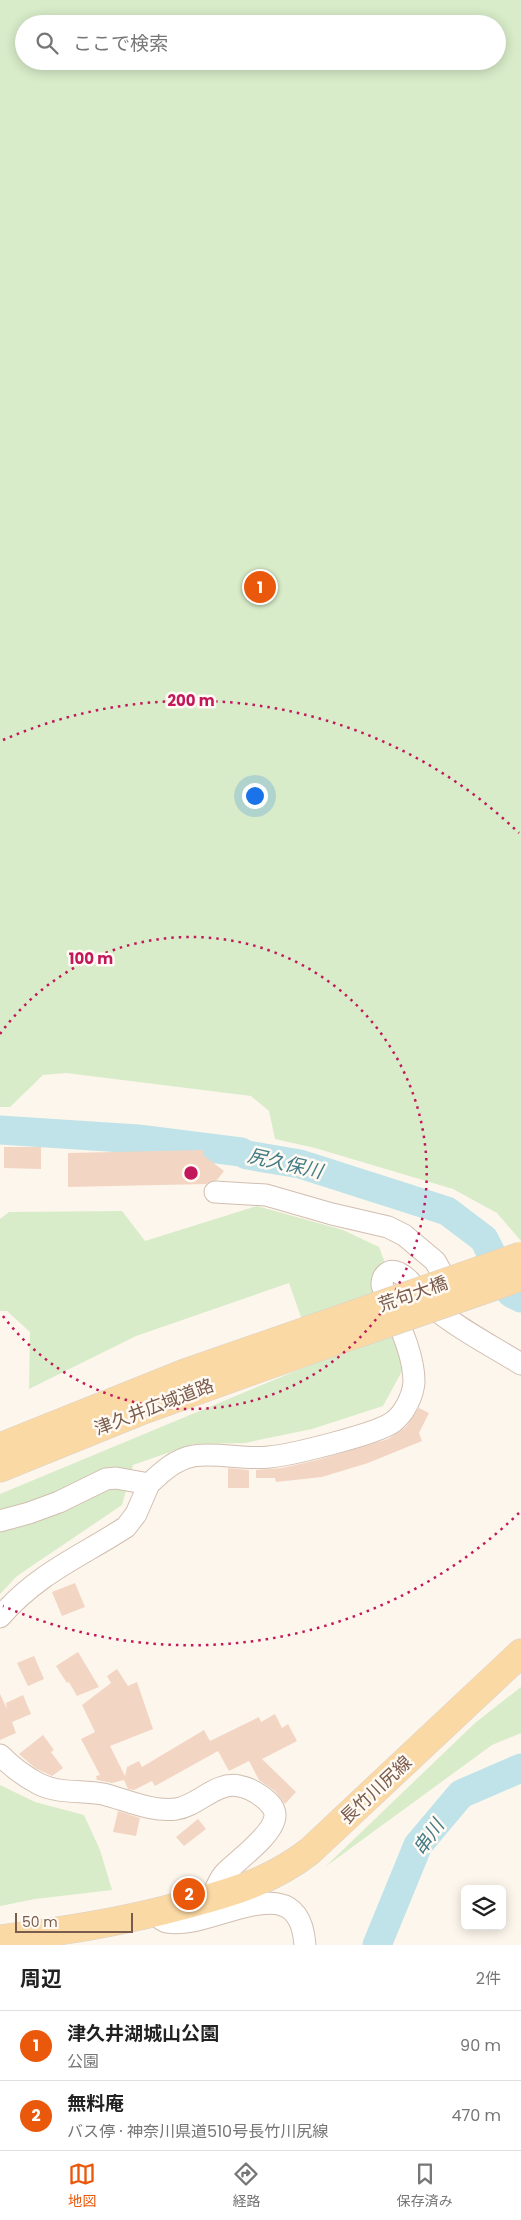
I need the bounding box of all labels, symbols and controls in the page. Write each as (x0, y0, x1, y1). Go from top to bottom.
search box (15, 15, 506, 70)
icon: search (33, 29, 61, 57)
text: ここで検索 (73, 30, 168, 57)
pin: 1 (244, 568, 276, 606)
text: 200 m (167, 690, 215, 711)
your location (242, 783, 268, 809)
text: 100 m (69, 948, 113, 969)
water label: 尻久保川 (245, 1142, 327, 1186)
centre of rings (182, 1164, 200, 1182)
street label: 荒句大橋 (375, 1270, 451, 1317)
street label: 津久井広域道路 (91, 1372, 217, 1441)
street label: 長竹川尻線 (334, 1750, 417, 1829)
water label: 串川 (406, 1812, 452, 1861)
pin: 2 (173, 1875, 205, 1913)
map controls (461, 1885, 506, 1930)
button: layers (461, 1885, 506, 1930)
scale bar (15, 1910, 132, 1933)
text: 50 m (22, 1912, 58, 1932)
text: 周辺 (20, 1964, 62, 1993)
text: 2件 (476, 1967, 501, 1990)
text: 津久井湖城山公園 (67, 2020, 219, 2047)
text: 1 (33, 2034, 39, 2057)
text: 90 m (460, 2034, 501, 2057)
text: 公園 (67, 2050, 99, 2073)
text: 無料庵 (67, 2090, 124, 2117)
text: 2 (31, 2104, 41, 2127)
text: 470 m (451, 2104, 501, 2127)
text: バス停 · 神奈川県道510号長竹川尻線 (67, 2120, 328, 2143)
tab: 地図 (68, 2160, 96, 2212)
tab: 経路 (232, 2160, 260, 2212)
tab: 保存済み (397, 2160, 453, 2212)

